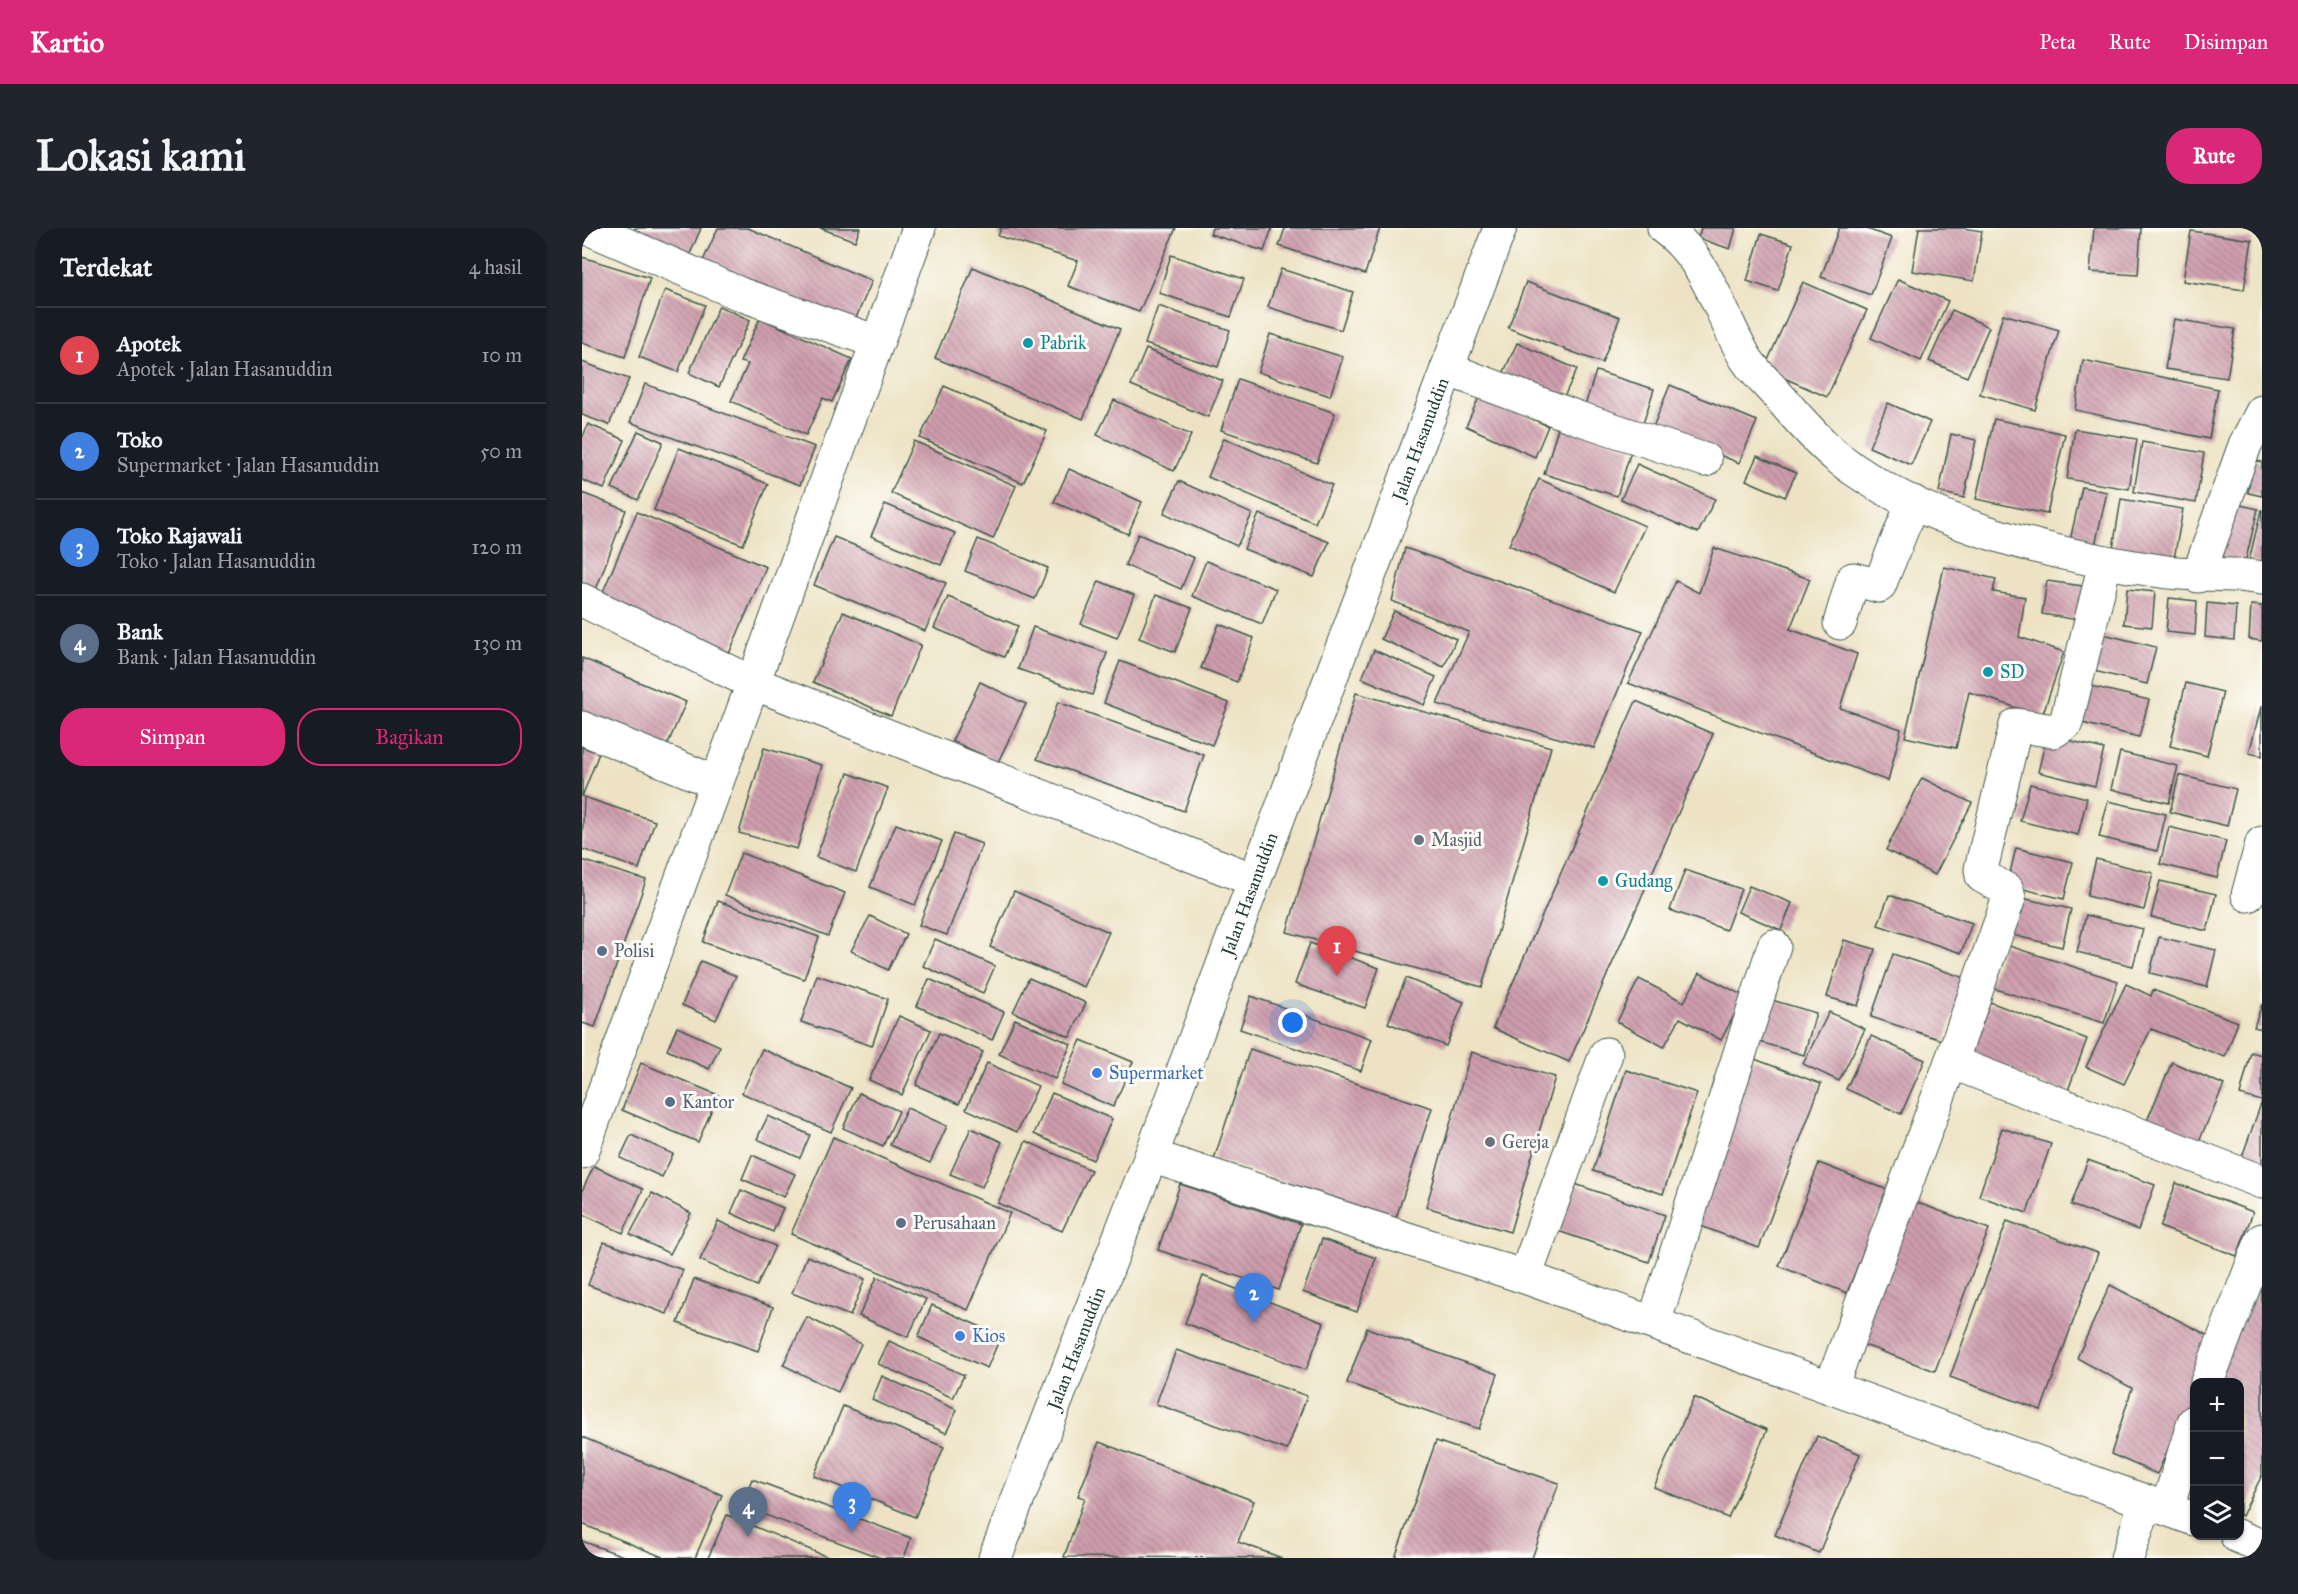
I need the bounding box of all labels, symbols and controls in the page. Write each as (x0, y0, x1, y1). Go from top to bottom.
text: Kartio (30, 25, 104, 60)
text: Peta (2039, 29, 2076, 55)
text: Rute (2109, 29, 2151, 55)
text: Disimpan (2184, 29, 2268, 55)
button: Rute (2166, 128, 2262, 184)
text: Lokasi kami (36, 130, 246, 182)
text: Terdekat (60, 251, 152, 283)
text: 4 hasil (469, 255, 522, 279)
text: Apotek (117, 330, 181, 357)
place label: Pabrik (1040, 332, 1087, 354)
marker: Pabrik (1021, 336, 1035, 350)
text: 1 (76, 343, 83, 367)
text: 10 m (481, 343, 522, 367)
text: Apotek · Jalan Hasanuddin (117, 357, 333, 381)
street label: Jalan Hasanuddin (1387, 374, 1454, 506)
text: Toko (117, 426, 163, 453)
text: 2 (75, 439, 84, 463)
text: 50 m (480, 439, 522, 463)
text: Supermarket · Jalan Hasanuddin (117, 453, 379, 477)
text: Toko Rajawali (117, 522, 242, 549)
text: 3 (76, 535, 84, 559)
text: 120 m (471, 535, 522, 559)
text: Toko · Jalan Hasanuddin (117, 549, 316, 573)
text: Bank (117, 618, 163, 645)
text: 4 (74, 631, 85, 655)
text: 130 m (473, 631, 522, 655)
text: Bank · Jalan Hasanuddin (117, 645, 316, 669)
place label: SD (2000, 661, 2025, 683)
marker: SD (1981, 665, 1995, 679)
button: Simpan (60, 708, 285, 766)
button: Bagikan (297, 708, 522, 766)
street label: Jalan Hasanuddin (1216, 829, 1283, 961)
place label: Masjid (1431, 829, 1482, 851)
marker: Masjid (1412, 833, 1426, 847)
place label: Gudang (1615, 870, 1673, 893)
marker: Gudang (1596, 874, 1610, 888)
pin: 1 (1318, 926, 1356, 976)
place label: Polisi (614, 940, 654, 962)
marker: Polisi (595, 944, 609, 958)
your location (1278, 1008, 1307, 1037)
place label: Supermarket (1109, 1062, 1204, 1084)
marker: Supermarket (1090, 1066, 1104, 1080)
place label: Kantor (682, 1091, 735, 1113)
marker: Kantor (663, 1095, 677, 1109)
place label: Gereja (1502, 1131, 1549, 1153)
marker: Gereja (1483, 1135, 1497, 1149)
place label: Perusahaan (913, 1212, 996, 1234)
marker: Perusahaan (894, 1216, 908, 1230)
pin: 2 (1234, 1274, 1274, 1323)
street label: Jalan Hasanuddin (1042, 1283, 1110, 1415)
place label: Kios (972, 1325, 1005, 1347)
marker: Kios (953, 1329, 967, 1343)
map controls (2190, 1378, 2244, 1540)
button: + (2190, 1378, 2244, 1432)
button: − (2190, 1432, 2244, 1486)
pin: 3 (832, 1482, 872, 1532)
button: layers (2190, 1486, 2244, 1540)
pin: 4 (728, 1488, 768, 1537)

